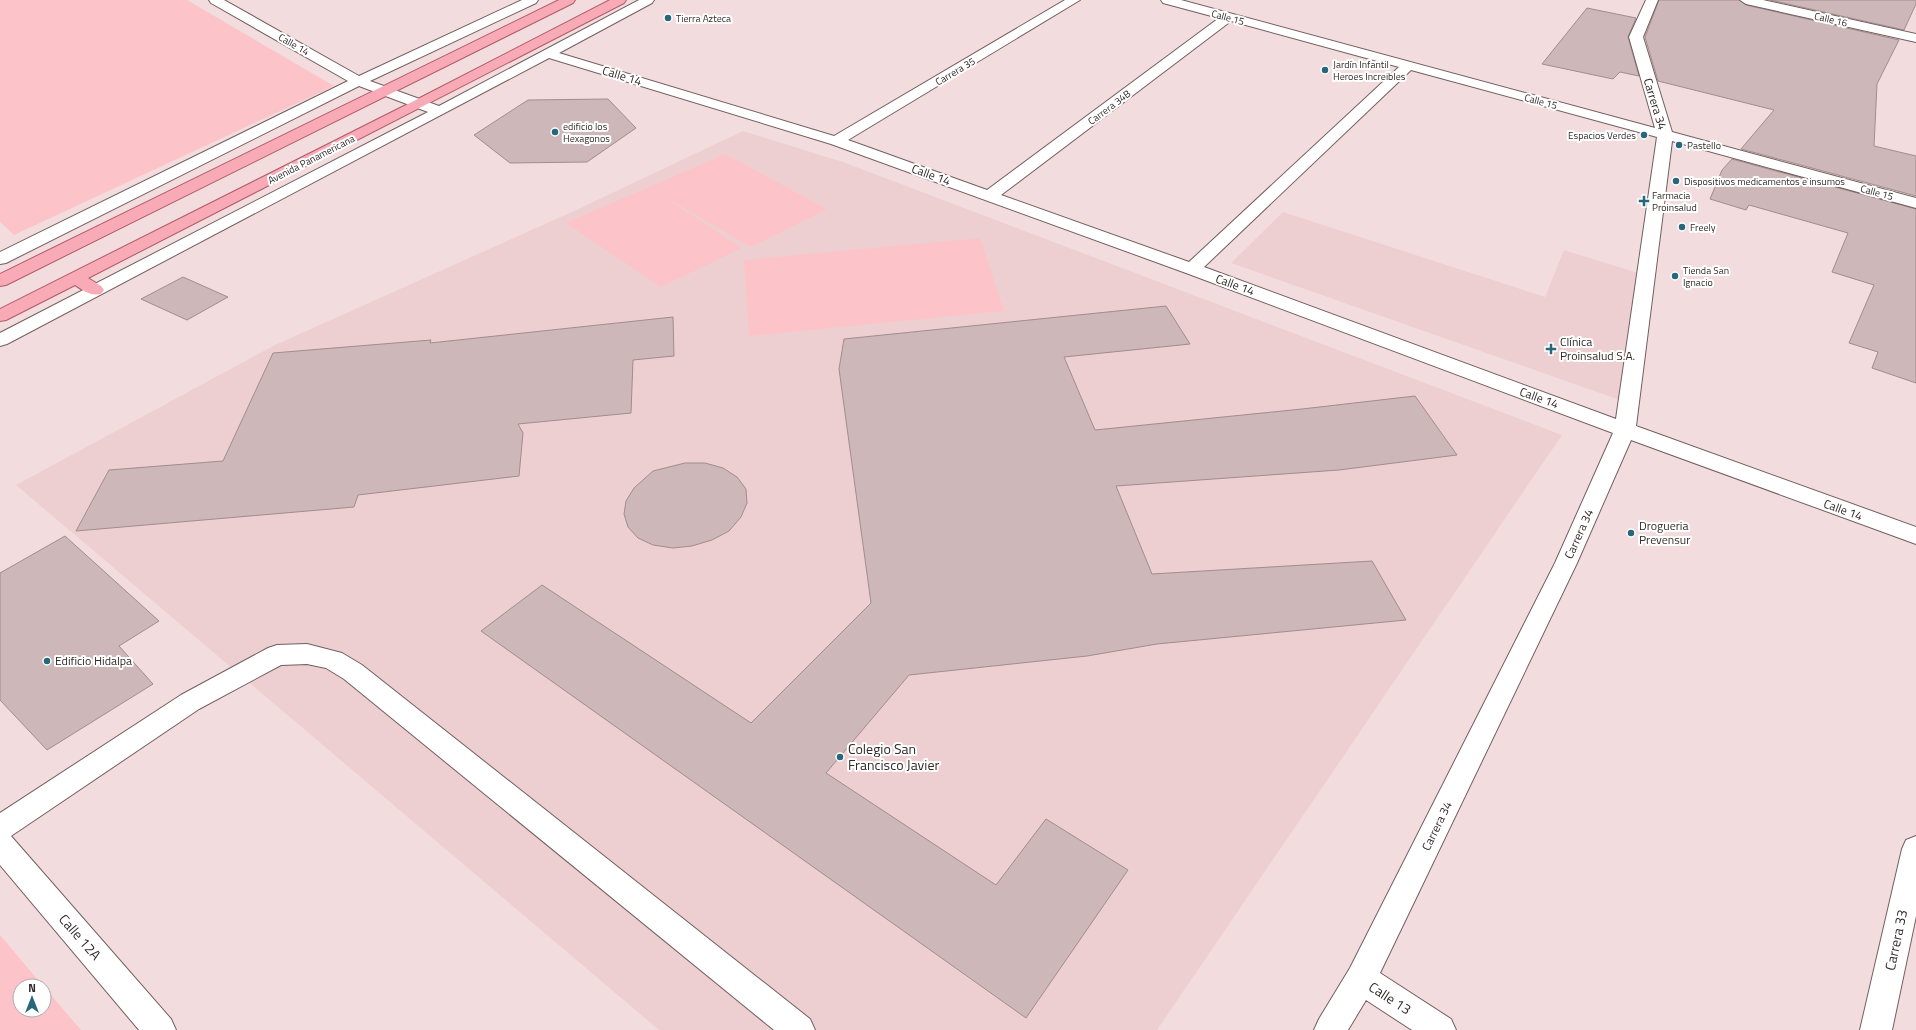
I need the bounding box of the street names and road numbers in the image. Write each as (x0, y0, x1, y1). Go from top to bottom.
street label: Calle 15 (1210, 6, 1246, 29)
street label: Calle 16 (1813, 8, 1849, 31)
street label: Calle 14 (275, 30, 312, 59)
street label: Carrera 35 (932, 53, 978, 89)
street label: Calle 14 (600, 61, 644, 91)
street label: Carrera 34 (1639, 76, 1672, 132)
street label: Carrera 34B (1085, 86, 1134, 129)
street label: Calle 15 (1523, 90, 1559, 113)
street label: Avenida Panamericana (265, 131, 357, 188)
street label: Calle 14 (909, 159, 954, 190)
street label: Calle 15 (1859, 181, 1895, 204)
street label: Calle 14 (1213, 269, 1258, 300)
street label: Calle 14 (1517, 382, 1562, 413)
street label: Calle 14 (1821, 494, 1866, 525)
street label: Carrera 34 (1559, 505, 1598, 562)
street label: Carrera 34 (1416, 798, 1457, 854)
street label: Carrera 33 (1879, 907, 1912, 972)
street label: Calle 12A (54, 909, 107, 965)
street label: Calle 13 (1365, 976, 1416, 1019)

